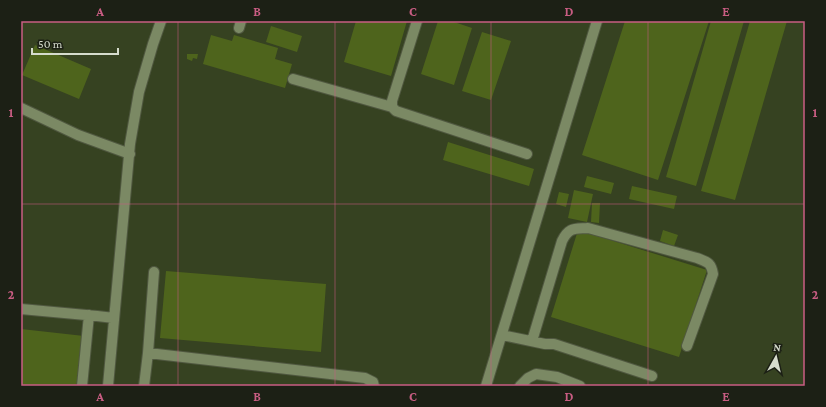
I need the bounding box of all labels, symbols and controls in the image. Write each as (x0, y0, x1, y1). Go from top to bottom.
text: A (95, 4, 104, 19)
text: B (253, 4, 261, 19)
text: C (409, 4, 417, 19)
text: D (565, 4, 574, 19)
text: E (722, 4, 730, 19)
scale bar (32, 30, 118, 56)
text: 50 m (38, 37, 63, 51)
text: 1 (9, 105, 14, 120)
text: 1 (813, 105, 818, 120)
text: 2 (8, 287, 15, 302)
text: 2 (812, 287, 819, 302)
north arrow (756, 337, 796, 377)
text: N (773, 341, 782, 354)
text: A (95, 389, 104, 404)
text: B (253, 389, 261, 404)
text: C (409, 389, 417, 404)
text: D (565, 389, 574, 404)
text: E (722, 389, 730, 404)

